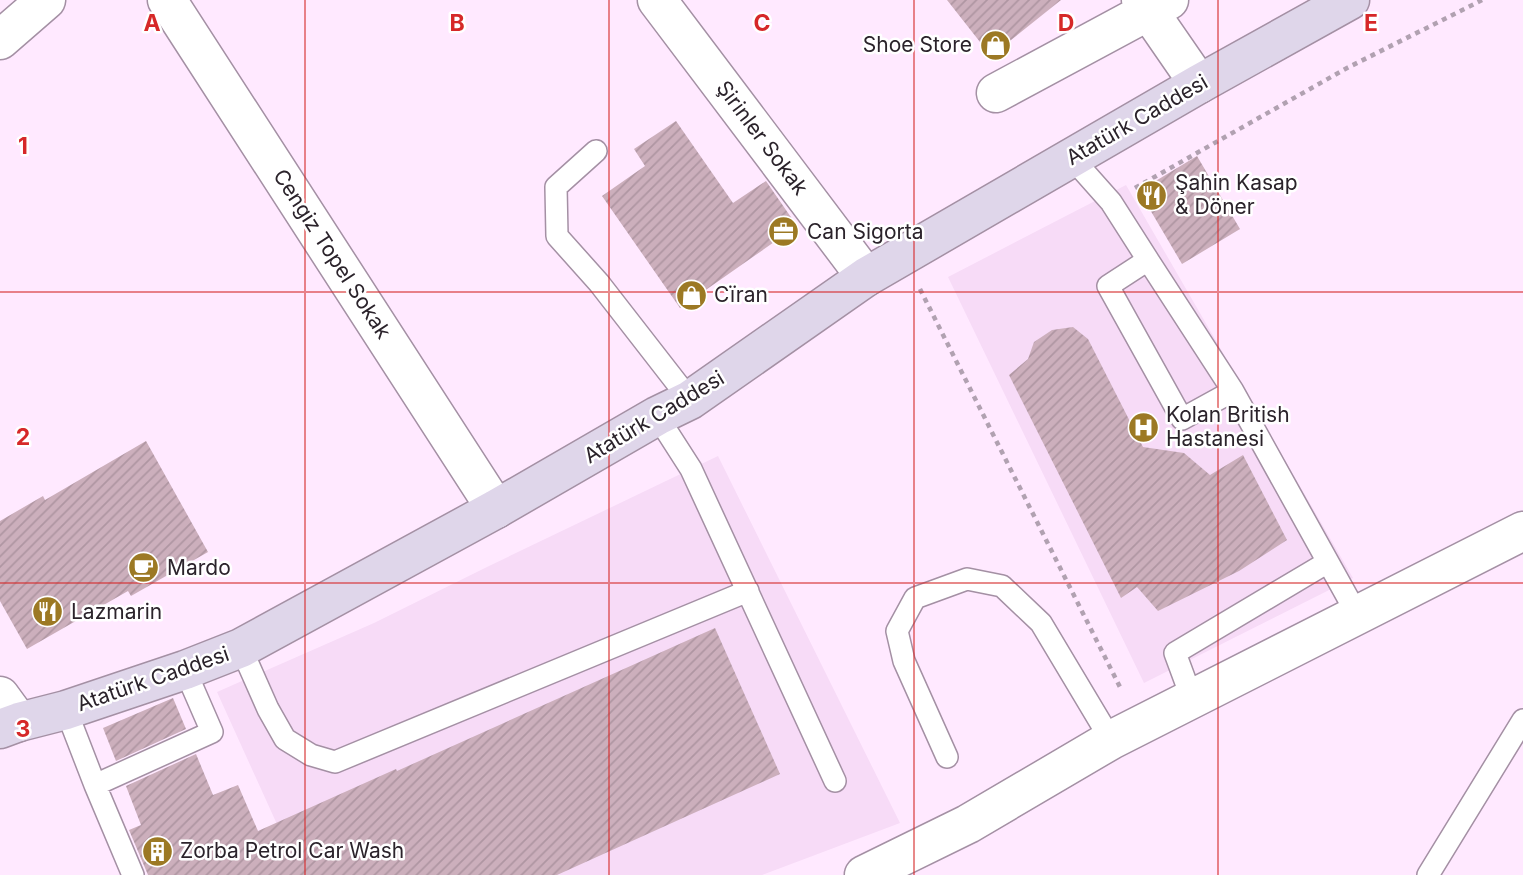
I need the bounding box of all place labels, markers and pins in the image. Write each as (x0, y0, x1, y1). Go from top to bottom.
shop icon: Shoe Store (978, 28, 1012, 62)
place label: Shoe Store (863, 32, 972, 57)
place label: Şahin Kasap & Döner (1175, 170, 1298, 219)
restaurant icon: Şahin Kasap & Döner (1135, 178, 1169, 212)
office icon: Can Sigorta (767, 215, 801, 249)
place label: Can Sigorta (807, 219, 923, 244)
shop icon: Cïran (674, 278, 708, 312)
place label: Cïran (714, 282, 768, 307)
place label: Kolan British Hastanesi (1166, 402, 1290, 451)
hospital icon: Kolan British Hastanesi (1126, 410, 1160, 444)
cafe icon: Mardo (127, 551, 161, 585)
place label: Mardo (167, 555, 231, 580)
restaurant icon: Lazmarin (31, 595, 65, 629)
place label: Lazmarin (71, 599, 162, 624)
building icon: Zorba Petrol Car Wash (140, 834, 174, 868)
place label: Zorba Petrol Car Wash (180, 838, 404, 863)

